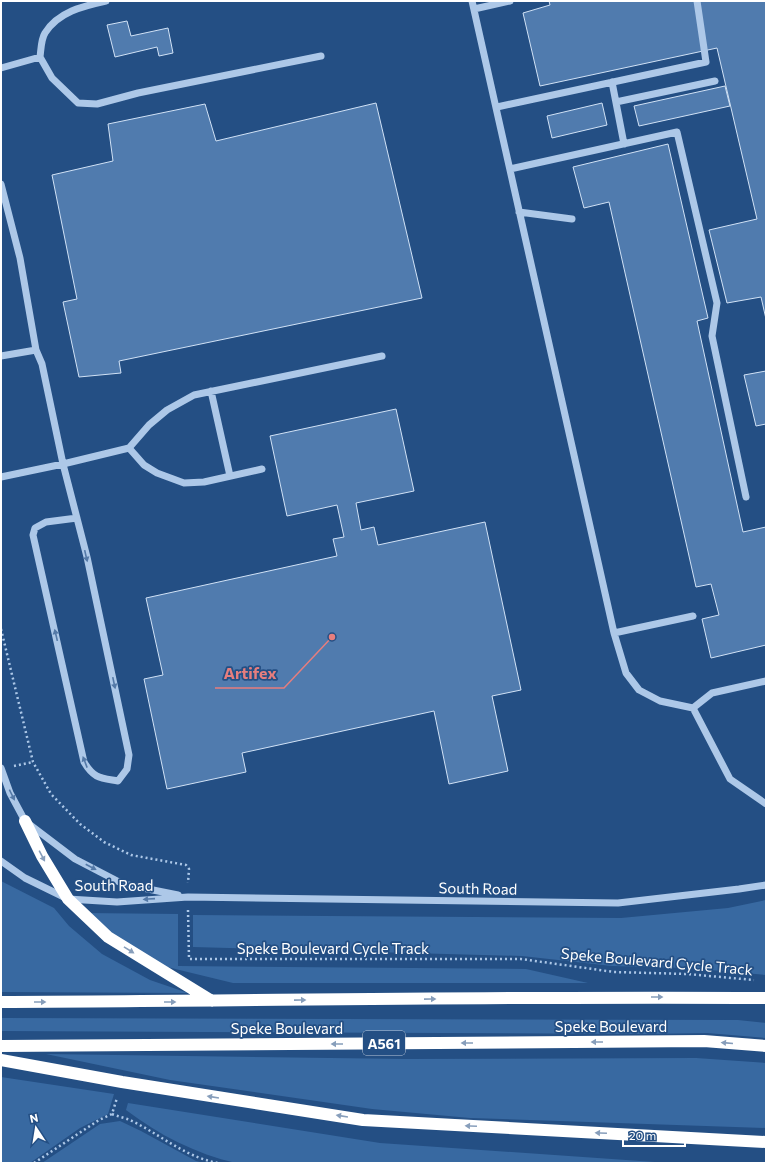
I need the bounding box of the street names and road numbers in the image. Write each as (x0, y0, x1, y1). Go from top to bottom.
street label: South Road (75, 876, 153, 894)
street label: South Road (438, 878, 518, 898)
street label: Speke Boulevard Cycle Track (237, 939, 429, 957)
street label: Speke Boulevard Cycle Track (560, 944, 754, 978)
street label: Speke Boulevard (555, 1017, 667, 1035)
street label: Speke Boulevard (231, 1019, 343, 1037)
road number: A561 (363, 1031, 405, 1055)

